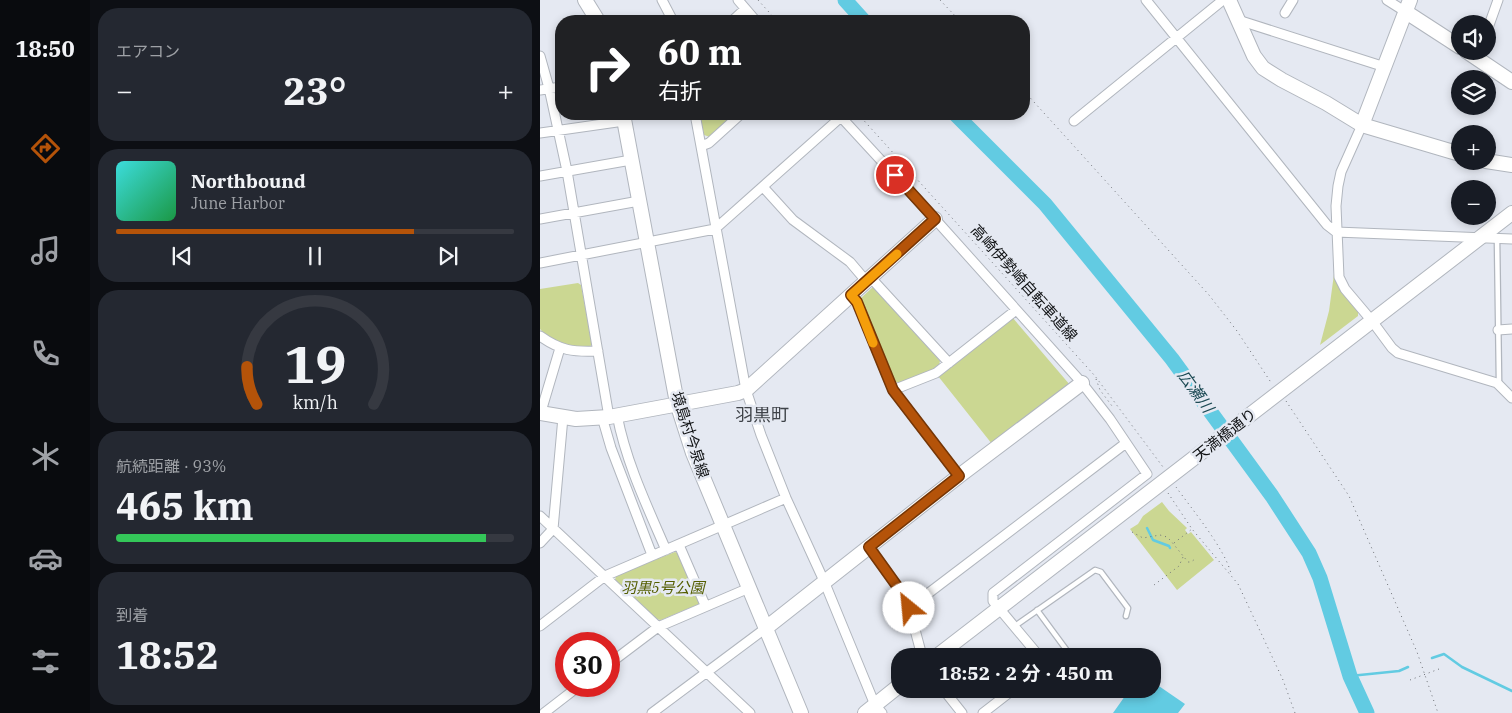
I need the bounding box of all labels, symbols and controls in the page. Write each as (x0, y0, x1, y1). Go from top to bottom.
map controls (1451, 15, 1496, 225)
button: sound (1451, 15, 1496, 60)
text: 60 m (658, 29, 742, 75)
text: 18:50 (15, 34, 75, 63)
icon: right (575, 35, 640, 100)
text: エアコン (116, 41, 180, 61)
text: 23° (283, 66, 347, 115)
button: layers (1451, 70, 1496, 115)
text: − (116, 72, 133, 109)
text: + (497, 72, 514, 109)
text: 右折 (658, 76, 702, 105)
button: + (1451, 125, 1496, 170)
icon: directions (28, 131, 63, 166)
pin (874, 154, 916, 196)
icon: arrive (881, 161, 909, 189)
text: Northbound (191, 169, 306, 193)
button: − (1451, 180, 1496, 225)
text: June Harbor (191, 193, 285, 213)
street label: 高崎伊勢崎自転車道線 (967, 221, 1082, 345)
icon: music (28, 233, 63, 268)
icon: previous (168, 242, 196, 270)
icon: pause (301, 242, 329, 270)
icon: next (434, 242, 462, 270)
text: 19 (284, 330, 346, 397)
icon: phone (28, 336, 63, 371)
water label: 広瀬川 (1174, 366, 1219, 418)
street label: 境島村今泉線 (668, 389, 713, 481)
text: km/h (292, 391, 338, 414)
district label: 羽黒町 (735, 403, 789, 426)
street label: 天満橋通り (1189, 404, 1260, 465)
icon: climate (28, 439, 63, 474)
text: 航続距離 · 93% (116, 456, 226, 476)
text: 465 km (116, 481, 254, 530)
icon: car (28, 541, 63, 576)
park label: 羽黒5号公園 (621, 578, 707, 597)
position arrow (882, 581, 934, 633)
text: 到着 (116, 605, 148, 625)
text: 18:52 (116, 630, 219, 679)
speed limit sign: 30 (555, 632, 620, 697)
icon: filters (28, 644, 63, 679)
text: 18:52 · 2 分 · 450 m (939, 661, 1113, 685)

